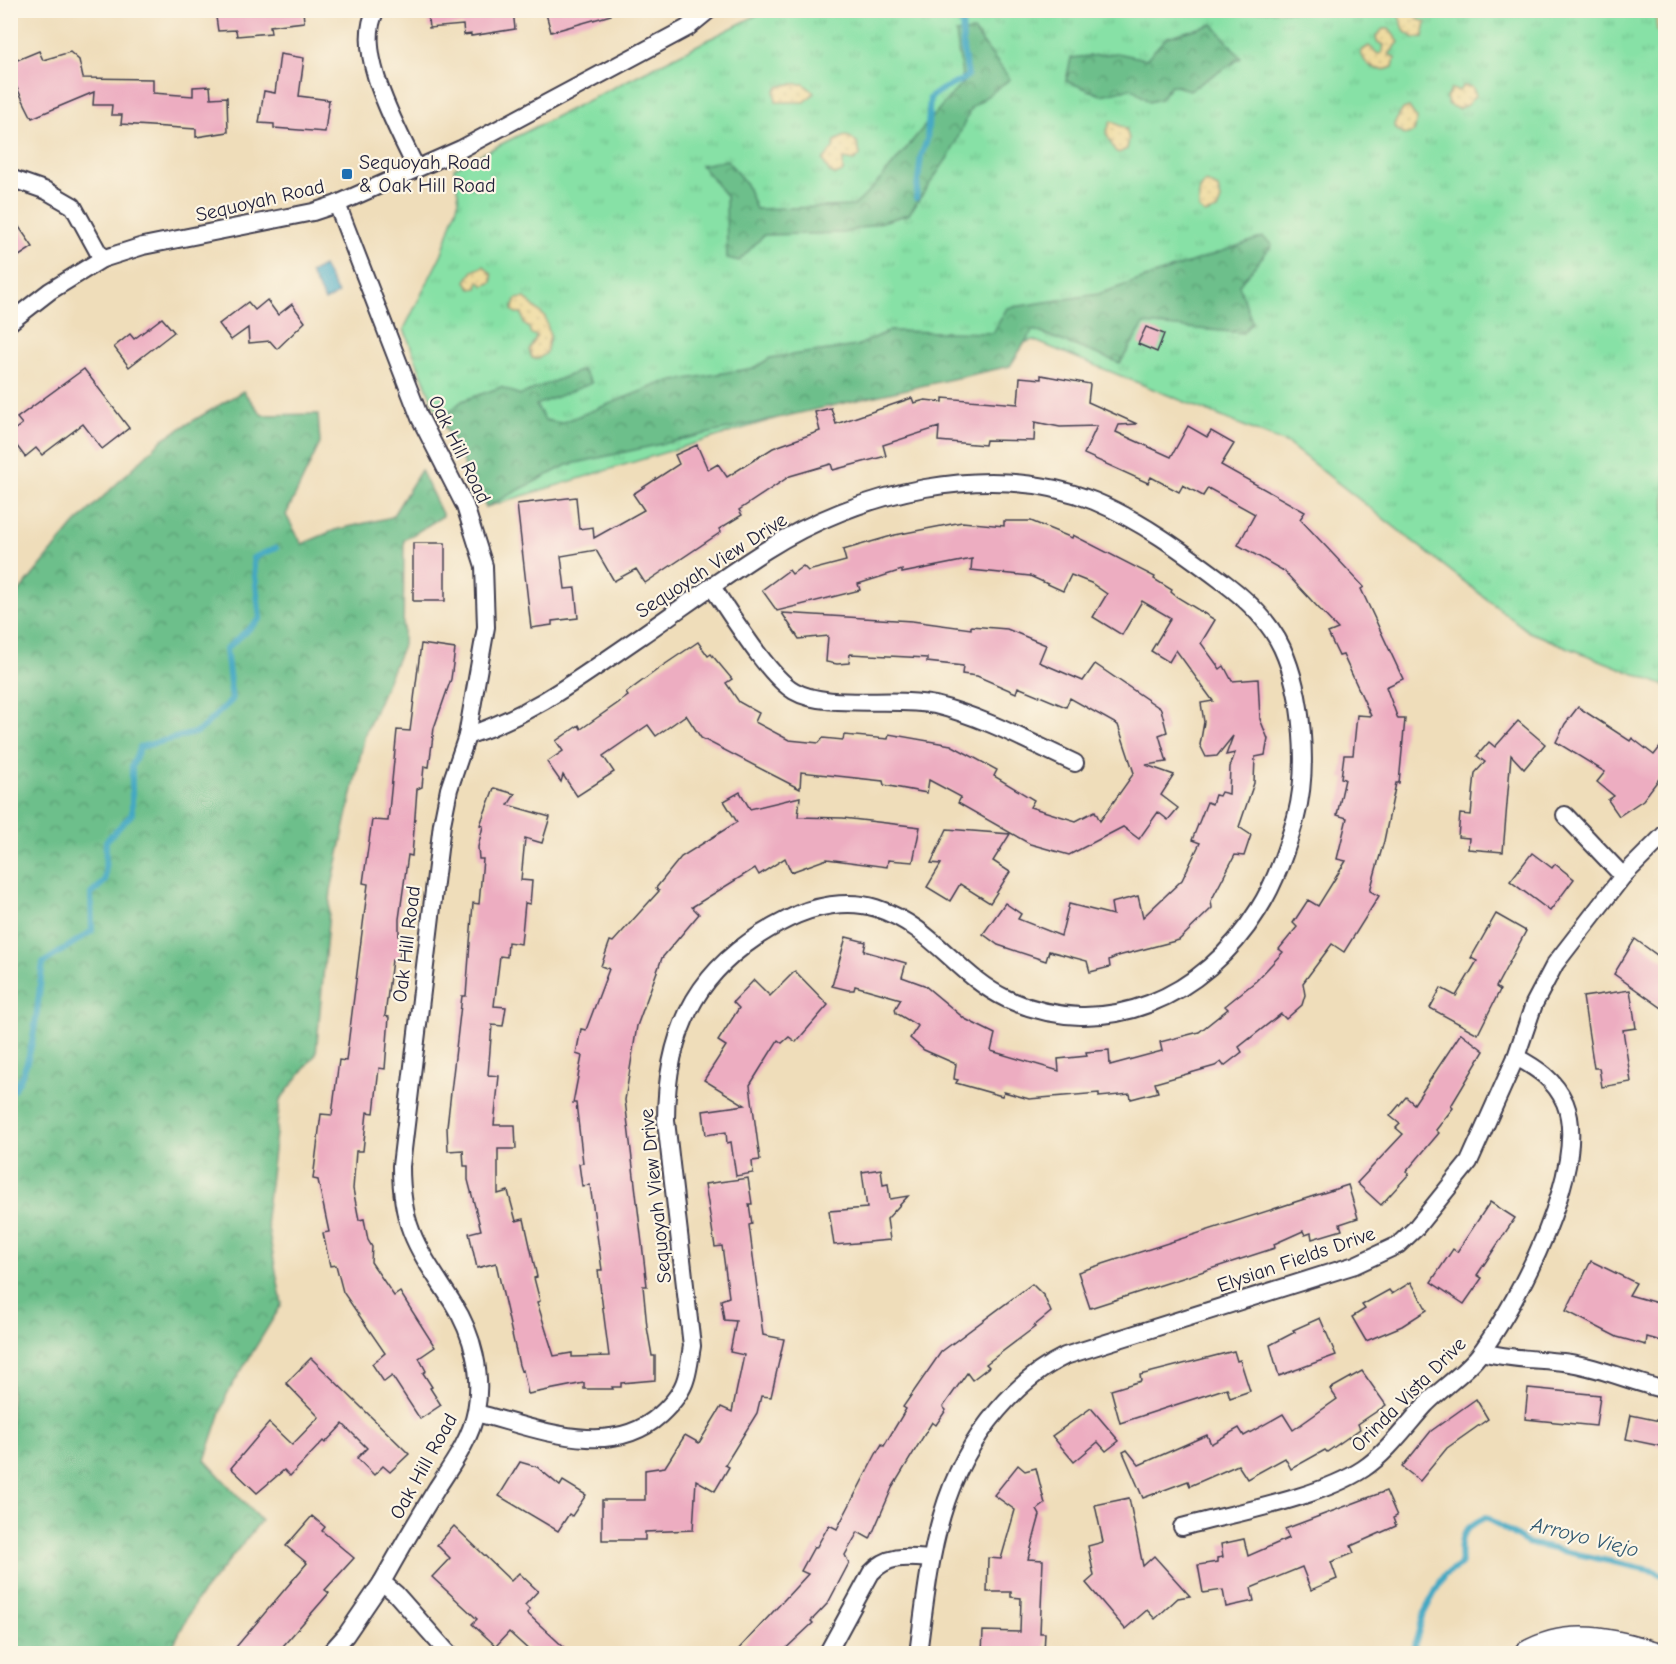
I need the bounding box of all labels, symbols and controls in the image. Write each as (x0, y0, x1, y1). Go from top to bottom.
place label: Sequoyah Road & Oak Hill Road (359, 151, 496, 197)
marker: Sequoyah Road & Oak Hill Road (340, 167, 354, 181)
street label: Sequoyah Road (193, 174, 327, 226)
street label: Oak Hill Road (424, 392, 496, 507)
street label: Sequoyah View Drive (631, 508, 791, 623)
street label: Oak Hill Road (388, 885, 425, 1004)
street label: Sequoyah View Drive (635, 1108, 676, 1284)
street label: Elysian Fields Drive (1214, 1222, 1378, 1297)
street label: Orinda Vista Drive (1346, 1332, 1470, 1456)
street label: Oak Hill Road (385, 1409, 462, 1523)
water label: Arroyo Viejo (1528, 1512, 1641, 1562)

